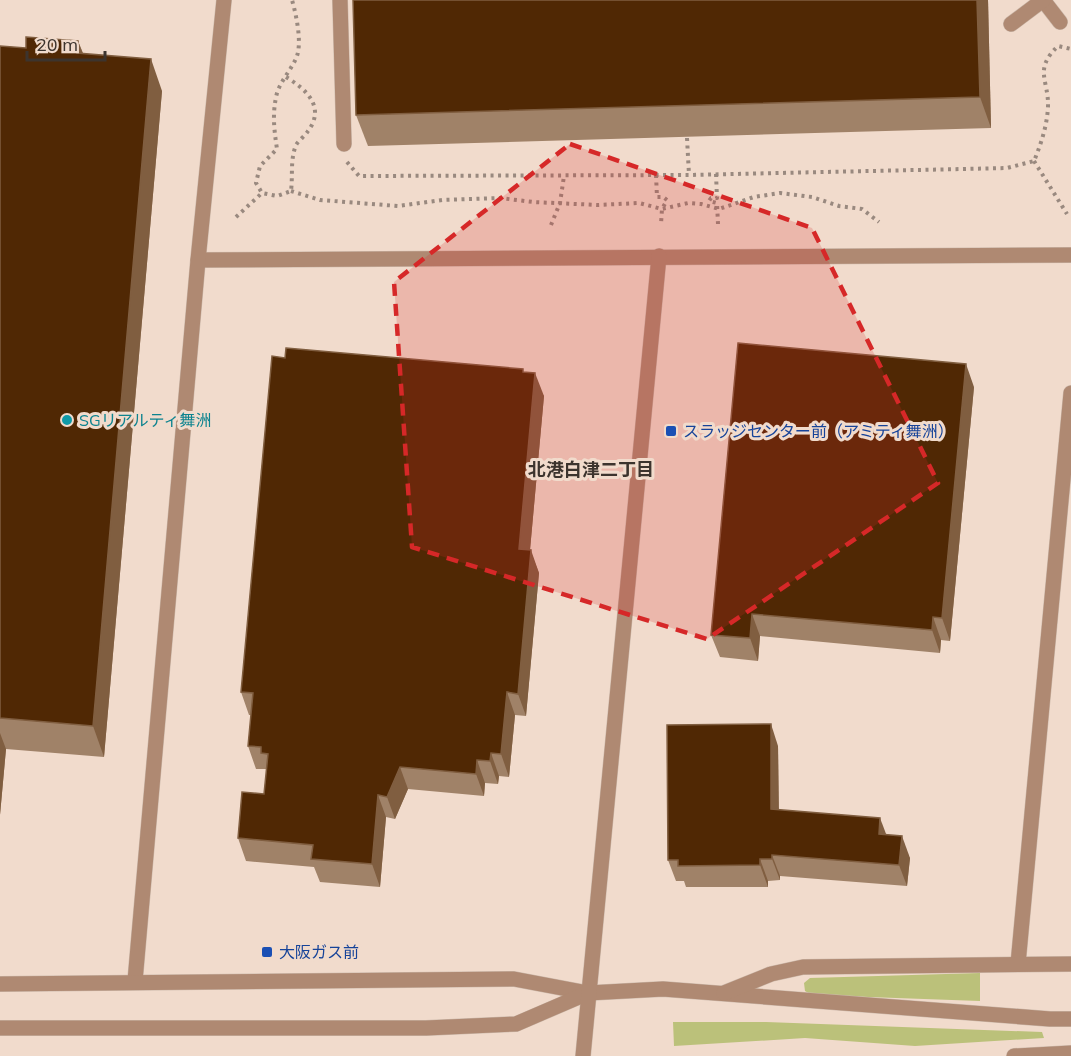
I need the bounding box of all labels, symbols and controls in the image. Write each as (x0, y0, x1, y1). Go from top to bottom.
scale bar (27, 24, 105, 62)
text: 20 m (36, 33, 78, 56)
place label: SGリアルティ舞洲 (79, 410, 212, 430)
marker: SGリアルティ舞洲 (60, 413, 74, 427)
place label: スラッジセンター前（アミティ舞洲） (683, 421, 954, 441)
marker: スラッジセンター前（アミティ舞洲） (664, 424, 678, 438)
district label: 北港白津二丁目 (528, 458, 654, 481)
place label: 大阪ガス前 (279, 942, 359, 962)
marker: 大阪ガス前 (260, 945, 274, 959)

